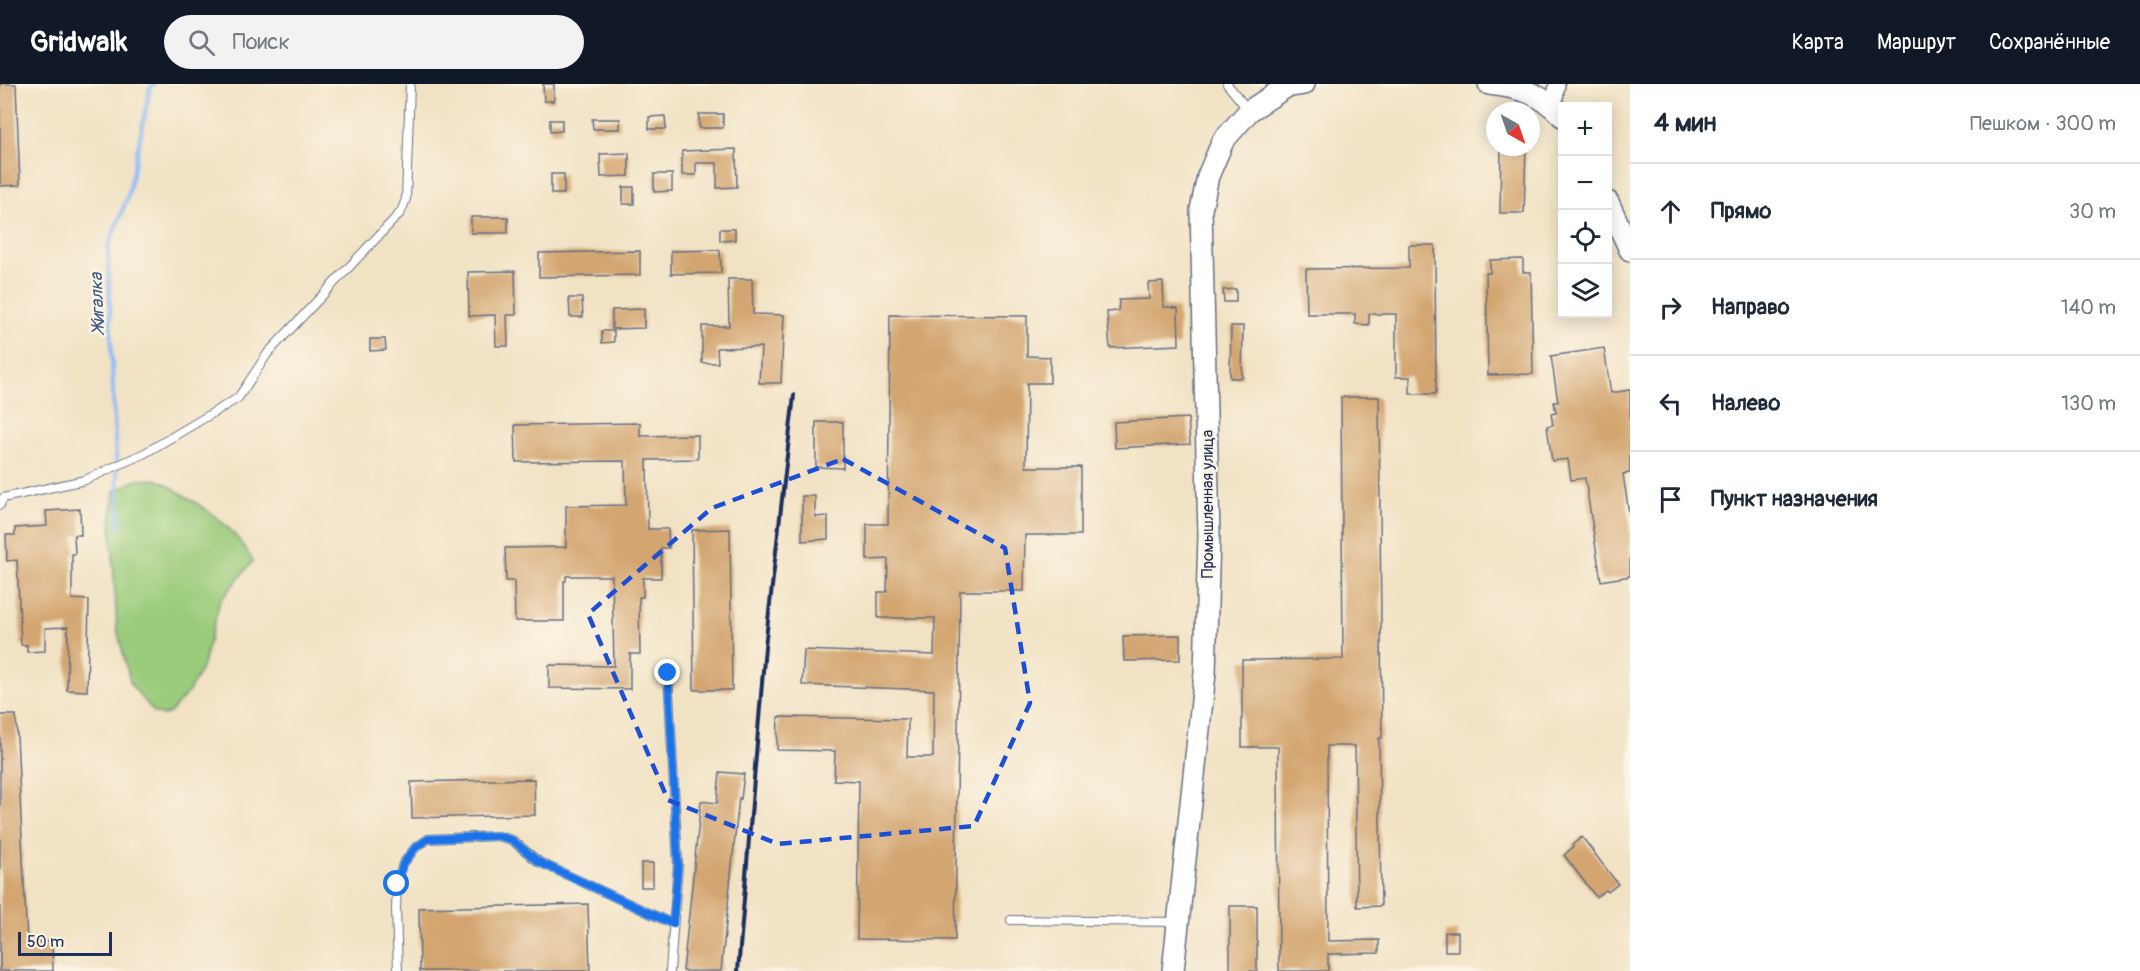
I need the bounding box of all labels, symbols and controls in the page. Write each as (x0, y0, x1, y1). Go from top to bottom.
search box (164, 15, 584, 69)
text: Gridwalk (30, 25, 128, 60)
icon: search (185, 26, 218, 59)
text: Поиск (233, 28, 290, 56)
text: Карта (1792, 29, 1844, 56)
text: Маршрут (1877, 29, 1956, 56)
text: Сохранённые (1989, 29, 2110, 56)
north arrow (1486, 102, 1540, 156)
map controls (1558, 102, 1612, 318)
button: + (1558, 102, 1612, 156)
text: 4 мин (1654, 107, 1716, 139)
text: Пешком · 300 m (1970, 111, 2116, 136)
button: − (1558, 156, 1612, 210)
icon: ahead (1654, 195, 1687, 228)
text: Прямо (1711, 197, 1771, 225)
text: 30 m (2069, 199, 2116, 224)
button: locate (1558, 210, 1612, 264)
button: layers (1558, 264, 1612, 318)
water label: Жигалка (85, 271, 110, 337)
icon: right (1654, 291, 1687, 324)
text: Направо (1711, 293, 1790, 321)
text: 140 m (2061, 295, 2116, 320)
icon: left (1654, 387, 1687, 420)
text: Налево (1711, 389, 1780, 417)
text: 130 m (2061, 391, 2116, 416)
street label: Промышленная улица (1198, 430, 1218, 578)
icon: arrive (1654, 483, 1687, 516)
text: Пункт назначения (1711, 485, 1878, 513)
route end (654, 659, 680, 685)
route start (383, 870, 409, 896)
scale bar (18, 929, 112, 956)
text: 50 m (27, 932, 64, 952)

